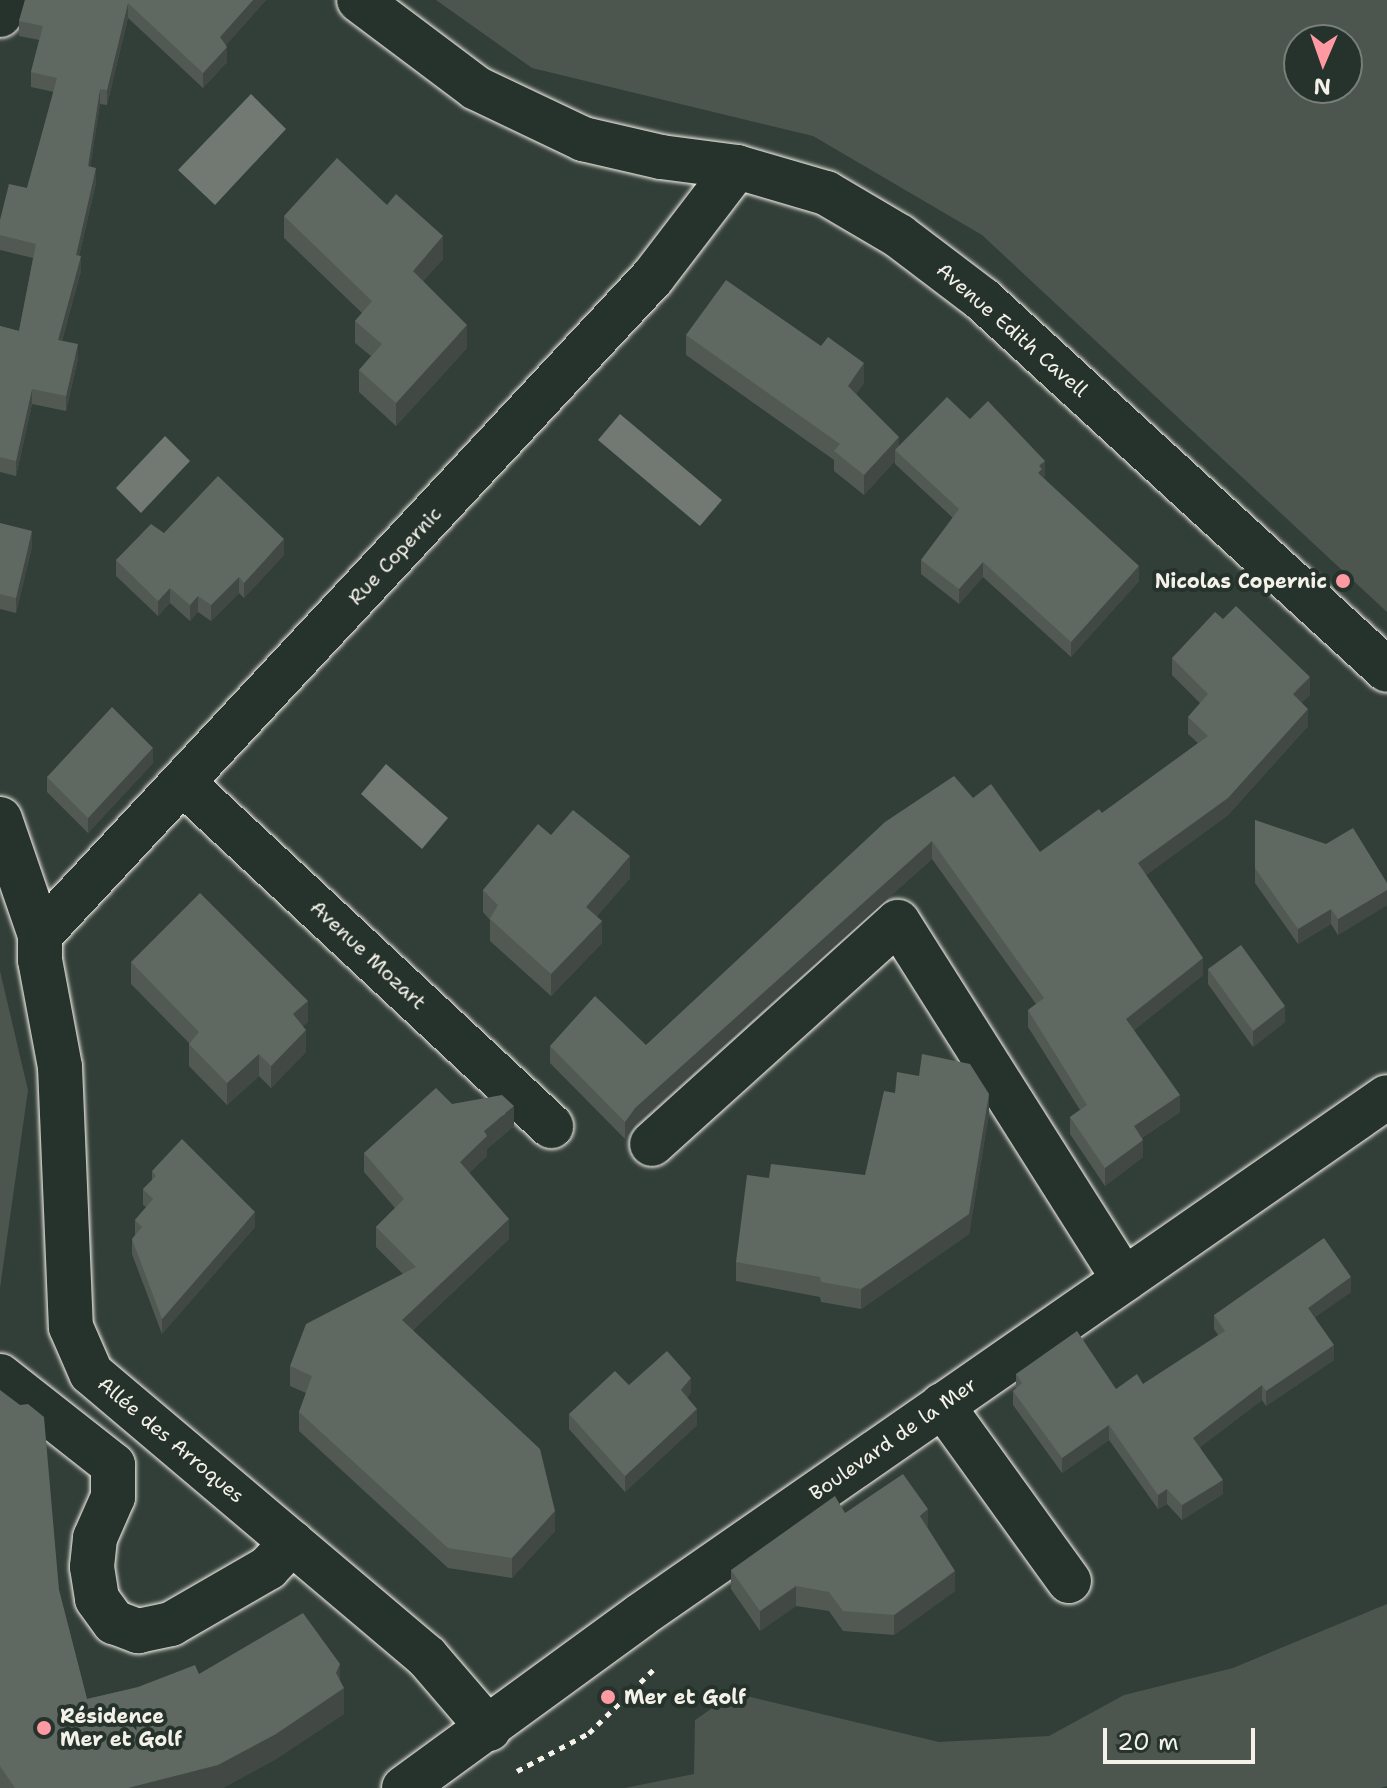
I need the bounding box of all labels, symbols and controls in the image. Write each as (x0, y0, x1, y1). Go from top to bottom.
north arrow (1283, 24, 1363, 104)
text: N (1313, 72, 1331, 101)
street label: Avenue Edith Cavell (932, 258, 1092, 402)
street label: Rue Copernic (344, 502, 446, 610)
place label: Nicolas Copernic (1155, 569, 1327, 593)
marker: Nicolas Copernic (1334, 572, 1352, 590)
street label: Avenue Mozart (305, 895, 431, 1015)
street label: Allée des Arroques (93, 1372, 249, 1508)
street label: Boulevard de la Mer (805, 1372, 981, 1506)
place label: Mer et Golf (624, 1685, 746, 1709)
marker: Mer et Golf (599, 1688, 617, 1706)
place label: Résidence Mer et Golf (60, 1704, 182, 1751)
scale bar (1107, 1712, 1259, 1762)
marker: Résidence Mer et Golf (35, 1719, 53, 1737)
text: 20 m (1117, 1726, 1179, 1758)

